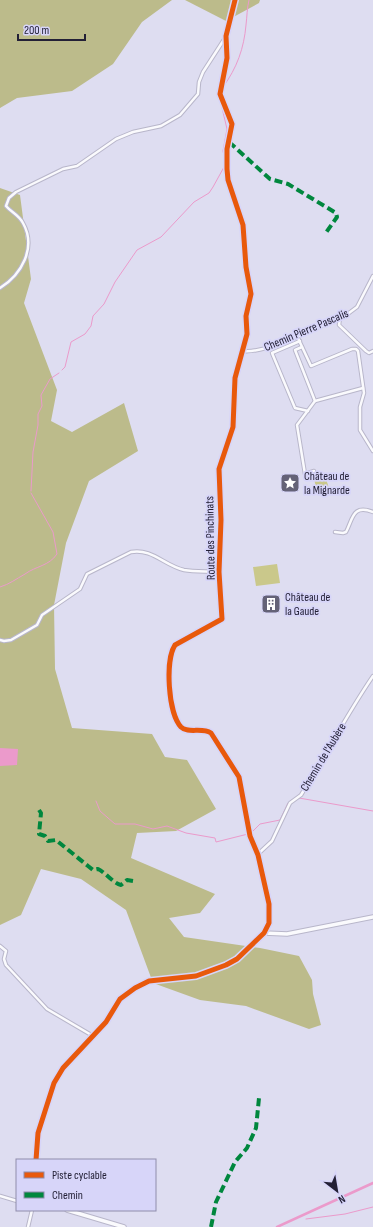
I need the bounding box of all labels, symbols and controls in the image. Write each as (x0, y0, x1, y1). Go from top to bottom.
scale bar (18, 16, 85, 42)
text: 200 m (24, 23, 50, 38)
street label: Chemin Pierre Pascalis (262, 306, 351, 355)
place label: Château de la Mignarde (304, 469, 350, 498)
place icon: Château de la Mignarde (279, 472, 301, 494)
street label: Route des Pinchinats (202, 496, 219, 580)
place label: Château de la Gaude (285, 590, 331, 619)
building icon: Château de la Gaude (260, 593, 282, 615)
street label: Chemin de l'Aubère (297, 720, 350, 794)
legend (16, 1159, 156, 1211)
text: Piste cyclable (52, 1168, 107, 1183)
north arrow (317, 1171, 357, 1211)
text: Chemin (52, 1188, 83, 1203)
text: N (336, 1192, 348, 1206)

